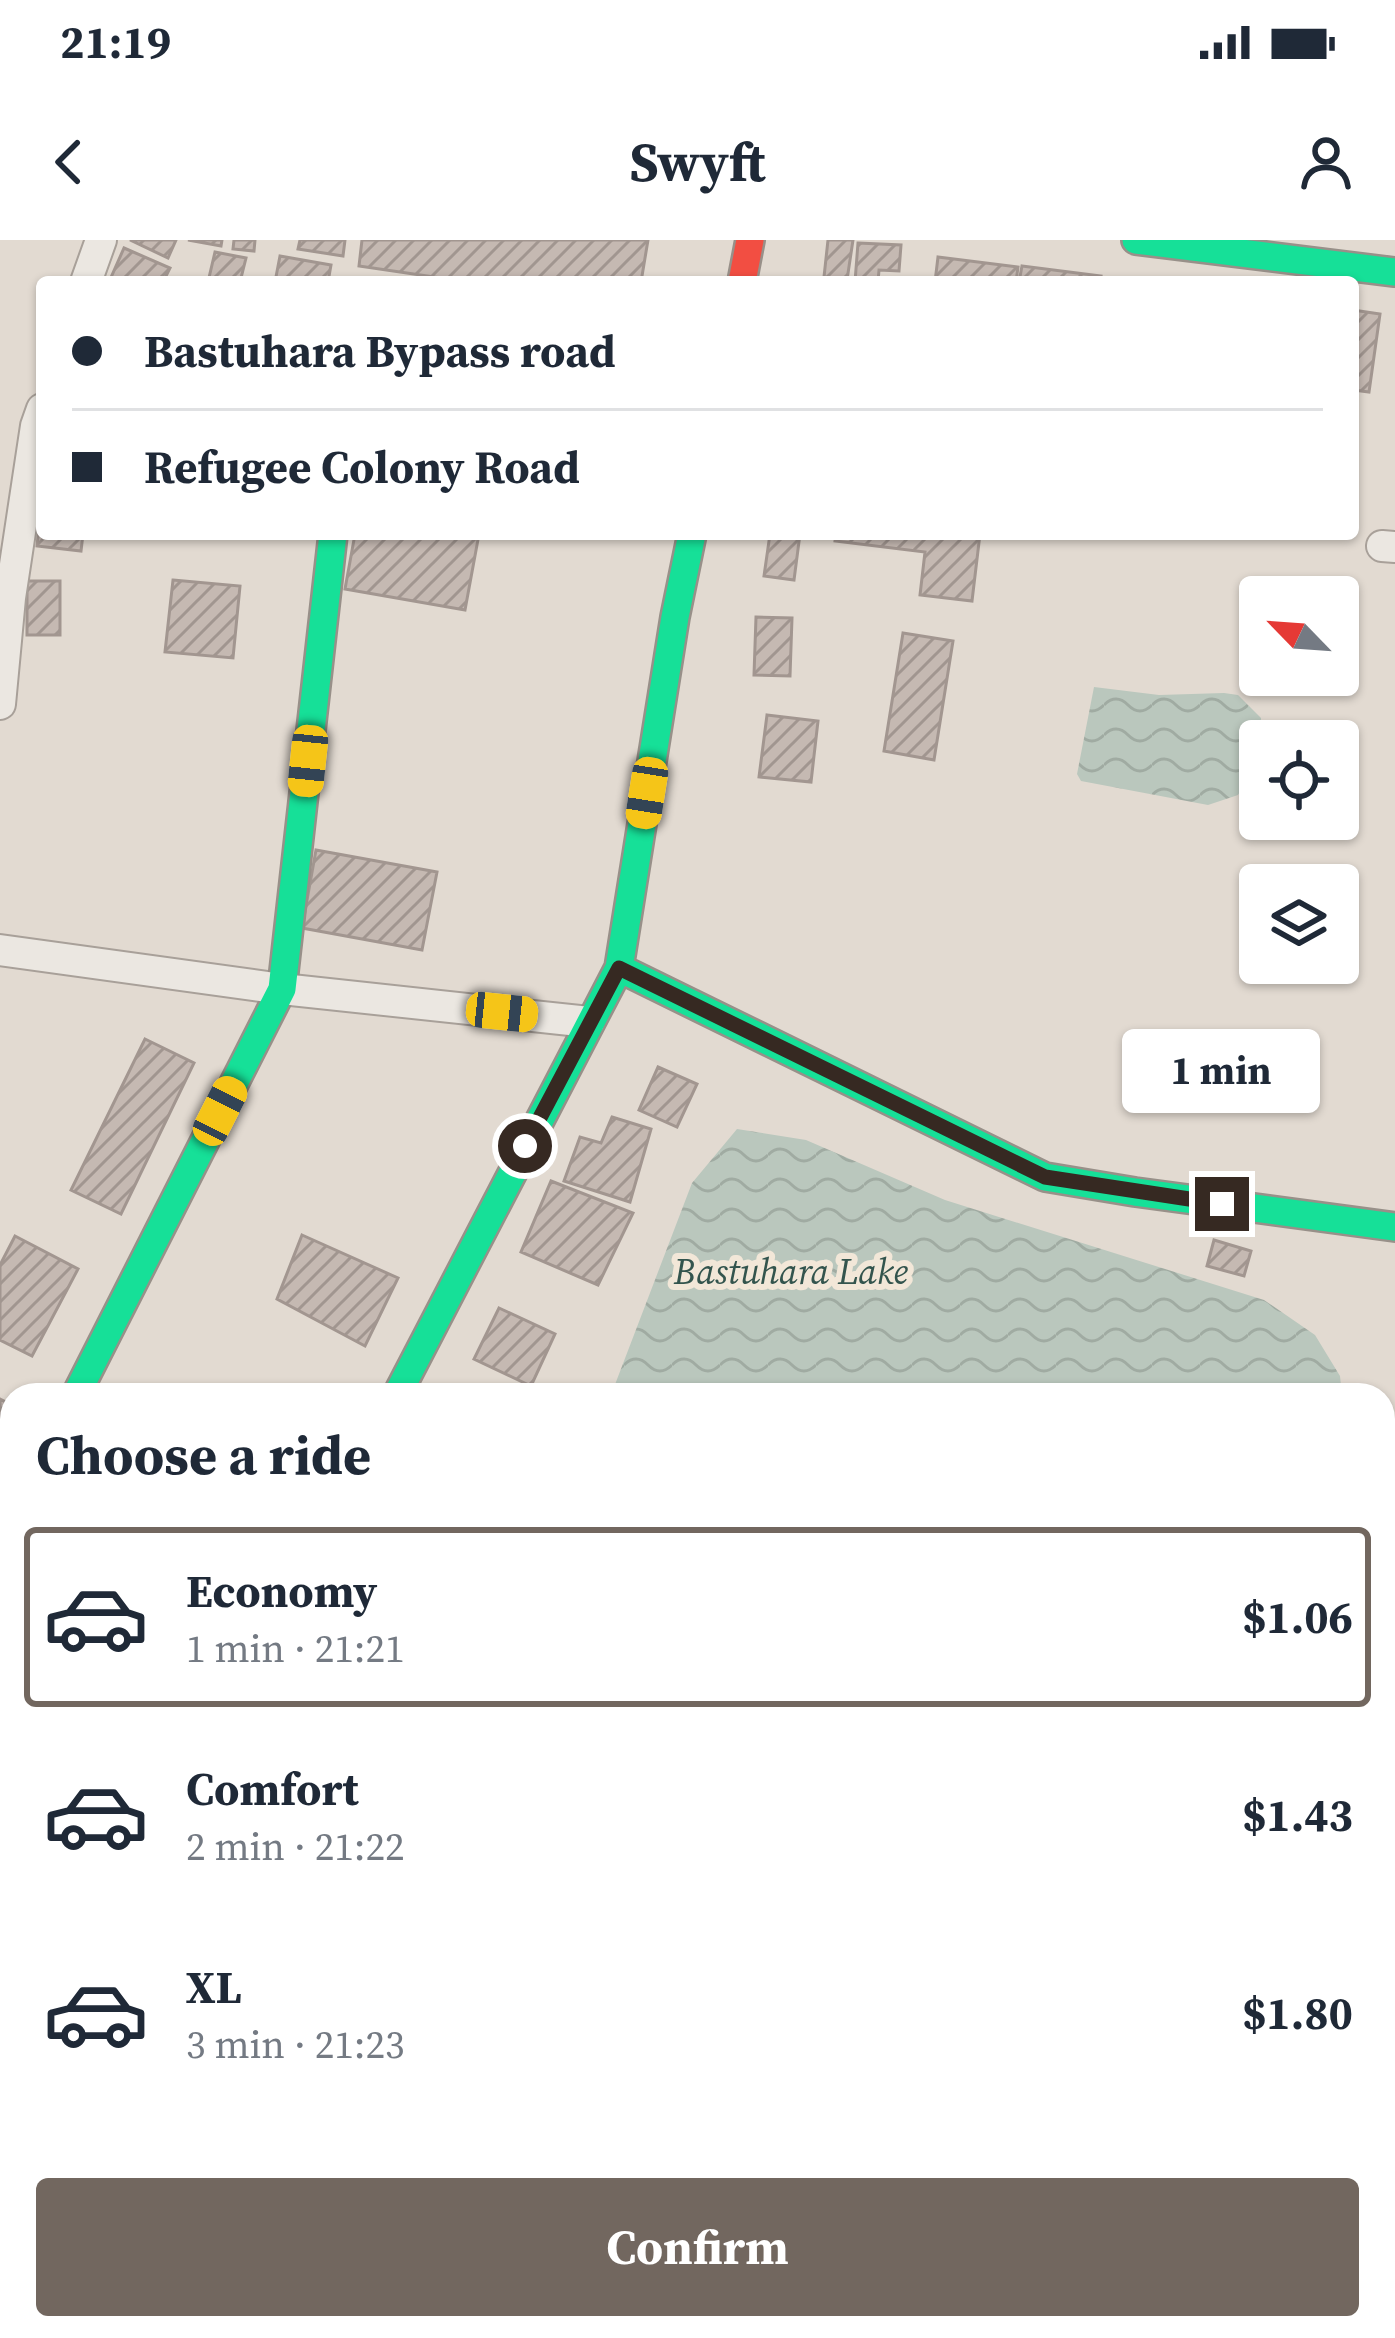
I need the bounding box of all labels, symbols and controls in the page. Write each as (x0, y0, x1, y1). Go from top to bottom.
text: 21:19 (60, 11, 171, 73)
text: Swyft (629, 125, 766, 199)
icon: back (36, 129, 102, 195)
icon: person (1293, 129, 1359, 195)
text: Bastuhara Bypass road (144, 320, 616, 382)
text: Refugee Colony Road (144, 436, 580, 498)
north arrow (1239, 576, 1359, 696)
map controls (1239, 576, 1359, 984)
button: locate (1239, 720, 1359, 840)
car (286, 723, 330, 799)
car (624, 755, 670, 831)
button: layers (1239, 864, 1359, 984)
car (464, 990, 540, 1034)
callout: 1 min (1123, 1030, 1321, 1114)
text: 1 min (1170, 1044, 1272, 1097)
car (188, 1071, 252, 1151)
route start (498, 1119, 552, 1173)
route end (1195, 1177, 1249, 1231)
water label: Bastuhara Lake (673, 1247, 909, 1296)
text: Choose a ride (36, 1418, 371, 1492)
text: Economy (186, 1560, 377, 1622)
icon: car (42, 1563, 150, 1671)
text: $1.06 (1242, 1586, 1353, 1648)
text: 1 min · 21:21 (186, 1622, 405, 1675)
text: Comfort (186, 1758, 359, 1820)
icon: car (42, 1761, 150, 1869)
text: $1.43 (1242, 1784, 1353, 1846)
text: 2 min · 21:22 (186, 1820, 405, 1873)
text: XL (186, 1956, 242, 2018)
icon: car (42, 1959, 150, 2067)
text: $1.80 (1242, 1982, 1353, 2044)
text: 3 min · 21:23 (186, 2018, 405, 2071)
button: Confirm (36, 2178, 1359, 2316)

